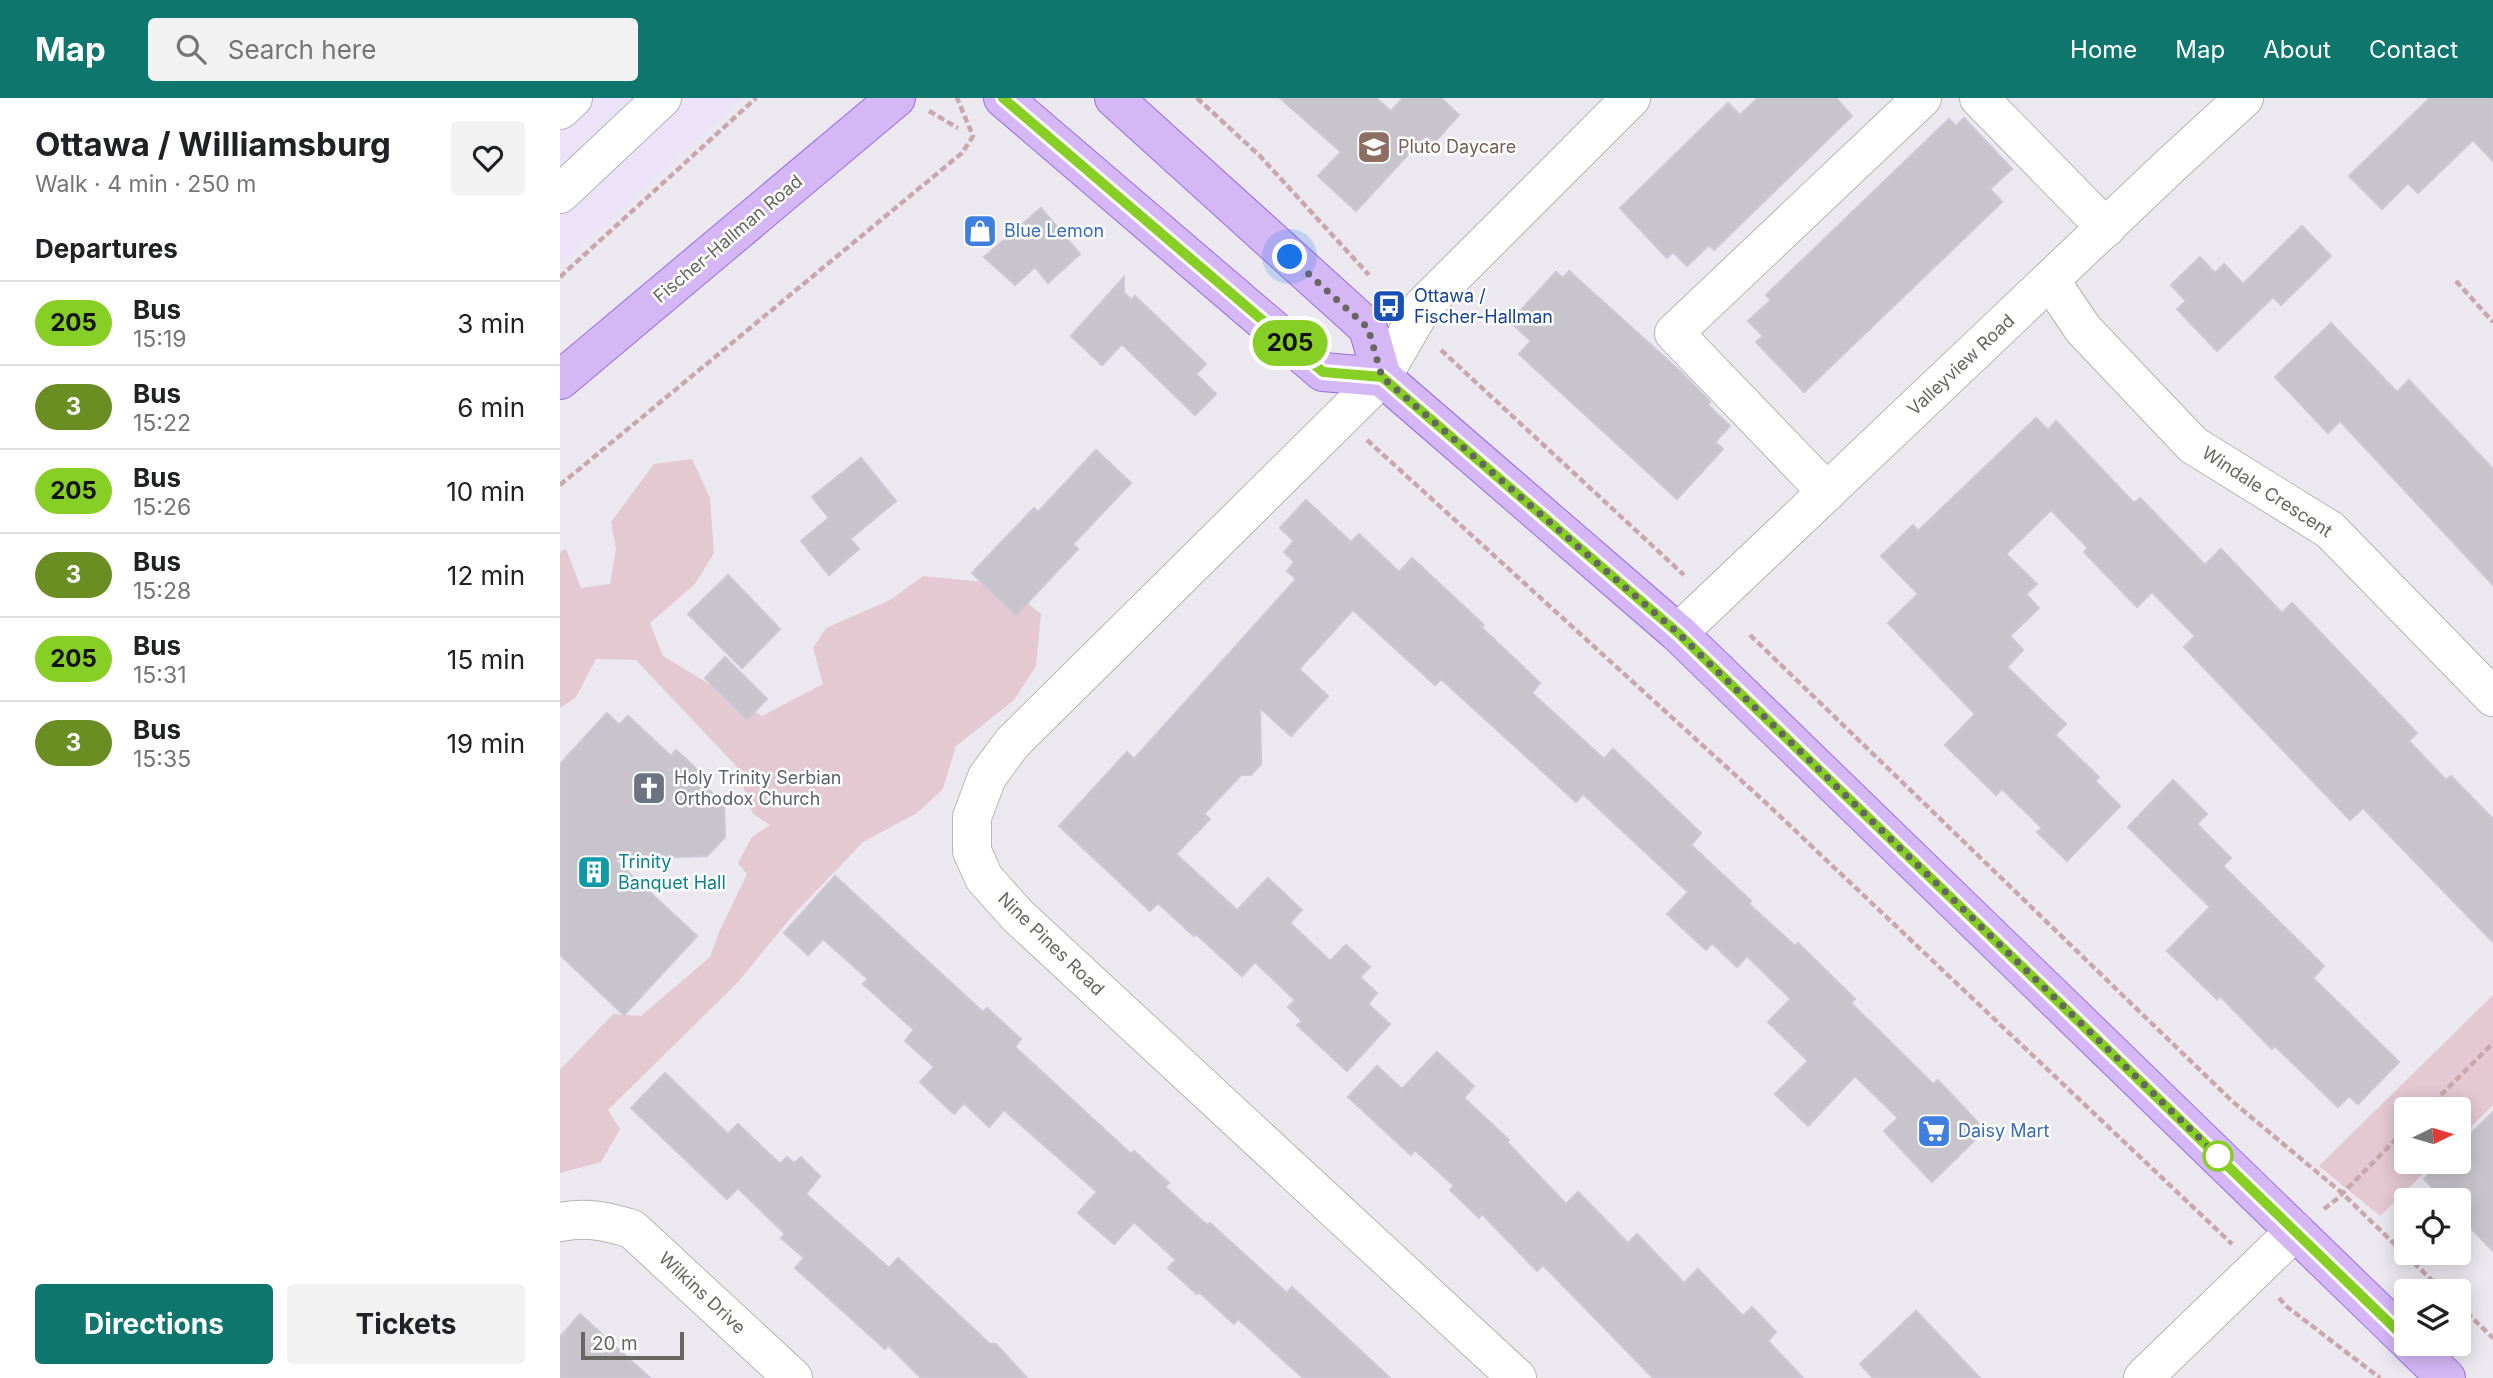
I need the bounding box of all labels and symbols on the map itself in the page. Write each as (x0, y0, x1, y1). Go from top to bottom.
school or university icon: Pluto Daycare (1355, 128, 1393, 166)
place label: Pluto Daycare (1398, 136, 1516, 157)
street label: Fischer-Hallman Road (649, 170, 806, 307)
shop icon: Blue Lemon (961, 212, 999, 250)
place label: Blue Lemon (1004, 220, 1104, 241)
your location (1272, 239, 1307, 274)
place label: Ottawa / Fischer-Hallman (1414, 285, 1553, 327)
bus stop icon: Ottawa / Fischer-Hallman (1370, 287, 1408, 325)
street label: Valleyview Road (1903, 310, 2018, 420)
line badge: 205 (1250, 320, 1330, 366)
street label: Windale Crescent (2198, 442, 2336, 541)
place label: Holy Trinity Serbian Orthodox Church (674, 767, 841, 809)
church icon: Holy Trinity Serbian Orthodox Church (630, 769, 668, 807)
place label: Trinity Banquet Hall (618, 851, 726, 893)
building icon: Trinity Banquet Hall (575, 853, 613, 891)
street label: Nine Pines Road (994, 888, 1109, 999)
north arrow (2394, 1097, 2471, 1174)
supermarket icon: Daisy Mart (1915, 1112, 1953, 1150)
place label: Daisy Mart (1958, 1120, 2050, 1141)
unlabelled marker (2203, 1141, 2233, 1171)
street label: Wilkins Drive (655, 1247, 750, 1338)
scale bar (581, 1329, 684, 1361)

